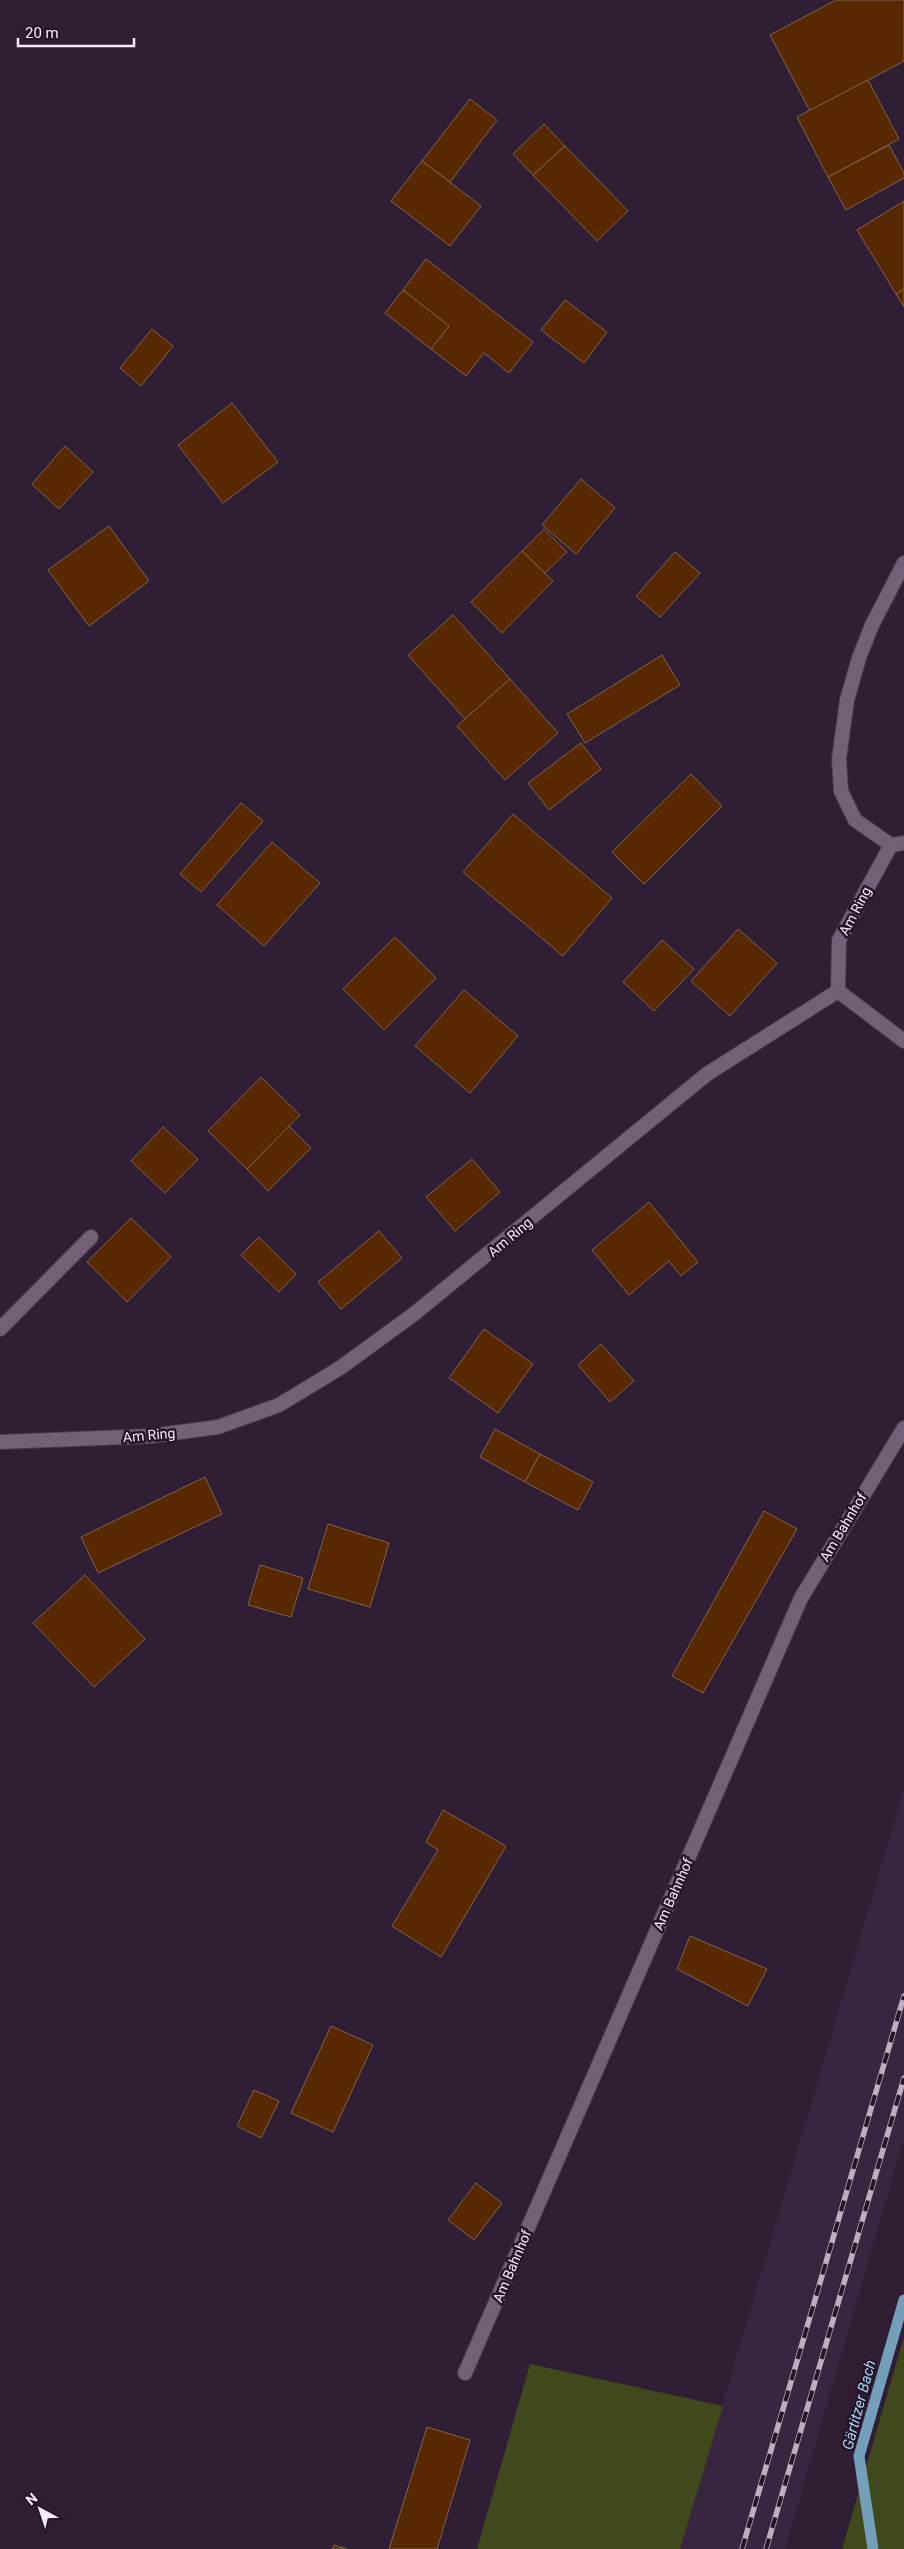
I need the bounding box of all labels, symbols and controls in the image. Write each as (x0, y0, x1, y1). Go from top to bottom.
scale bar (18, 15, 134, 47)
text: 20 m (25, 24, 59, 42)
street label: Am Ring (836, 884, 874, 938)
street label: Am Ring (485, 1214, 535, 1260)
street label: Am Ring (122, 1425, 176, 1445)
street label: Am Bahnhof (816, 1490, 870, 1564)
street label: Am Bahnhof (650, 1855, 696, 1933)
street label: Am Bahnhof (490, 2227, 535, 2305)
water label: Gärtitzer Bach (838, 2358, 880, 2452)
north arrow (15, 2484, 65, 2534)
text: N (23, 2490, 41, 2508)

